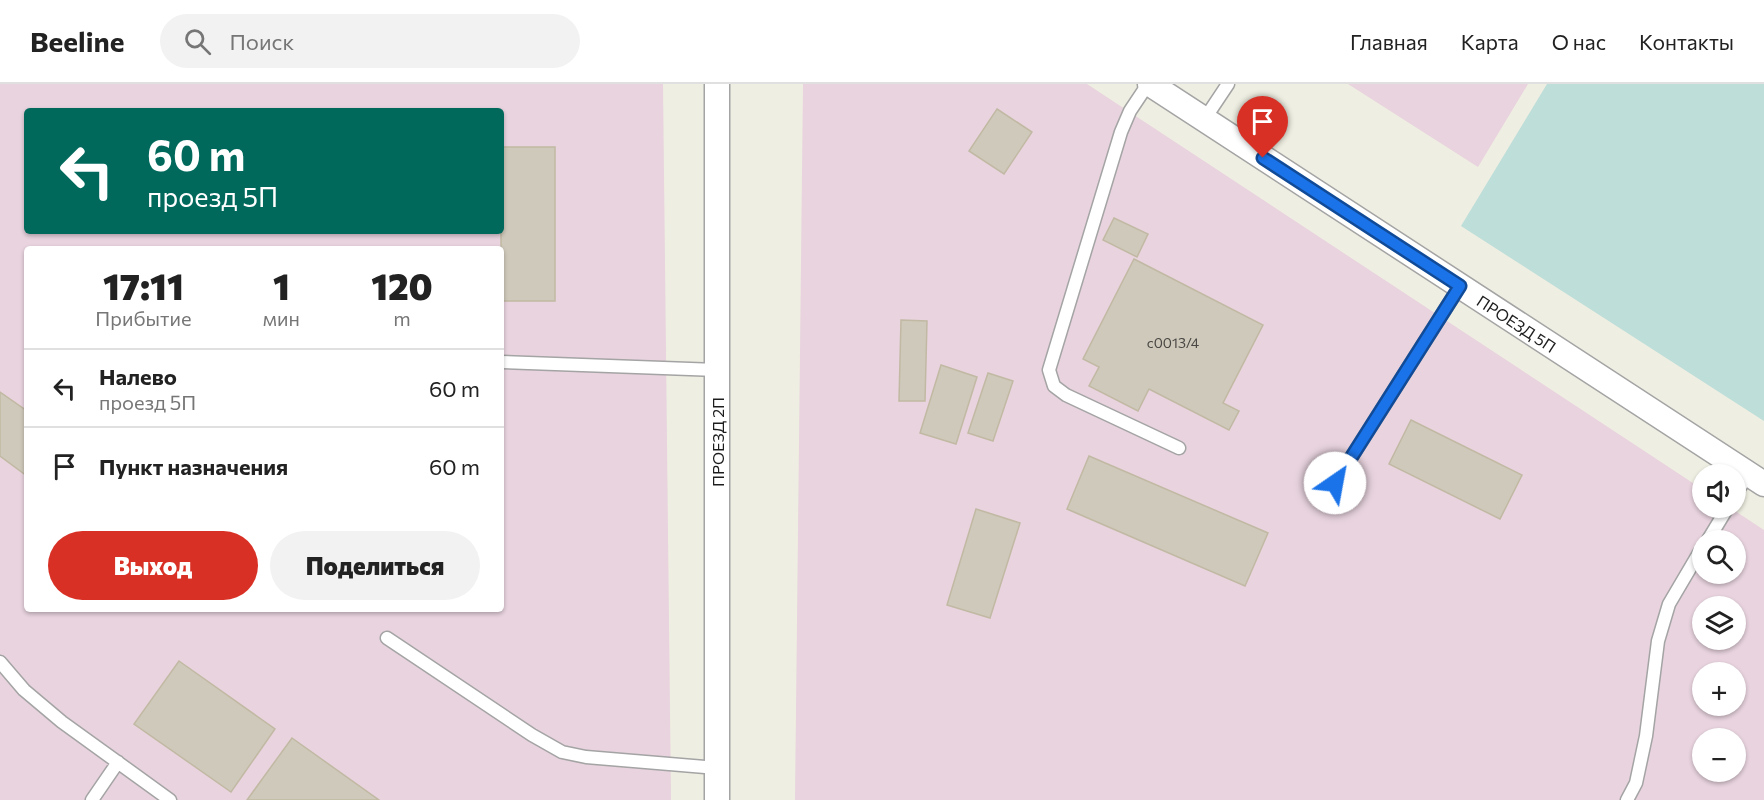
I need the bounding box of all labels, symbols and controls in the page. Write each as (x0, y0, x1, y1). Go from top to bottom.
search box (160, 14, 580, 68)
text: Beeline (30, 24, 124, 58)
icon: search (181, 25, 214, 58)
text: Поиск (229, 28, 294, 55)
text: Главная (1350, 29, 1428, 54)
text: Карта (1461, 29, 1519, 54)
text: О нас (1552, 29, 1606, 54)
text: Контакты (1639, 29, 1734, 54)
pin (1237, 96, 1288, 158)
icon: arrive (1246, 105, 1279, 138)
text: 60 m (147, 128, 246, 180)
icon: left (48, 132, 126, 210)
text: проезд 5П (147, 180, 278, 213)
text: 17:11 (103, 263, 184, 307)
text: 1 (273, 263, 290, 307)
text: 120 (371, 263, 433, 307)
street label: ПРОЕЗД 5П (1474, 290, 1560, 356)
text: Прибытие (95, 306, 191, 330)
text: мин (263, 306, 300, 330)
text: m (393, 306, 411, 330)
house number: с0013/4 (1147, 334, 1200, 351)
text: Налево (99, 363, 177, 390)
icon: left (48, 372, 81, 405)
text: 60 m (429, 375, 480, 402)
text: проезд 5П (99, 390, 196, 414)
street label: ПРОЕЗД 2П (708, 397, 727, 487)
icon: arrive (48, 450, 81, 483)
position arrow (1303, 451, 1367, 515)
text: Пункт назначения (99, 453, 288, 480)
text: 60 m (429, 453, 480, 480)
map controls (1692, 464, 1746, 782)
button: sound (1692, 464, 1746, 518)
button: search (1692, 530, 1746, 584)
button: Выход (48, 531, 258, 600)
button: Поделиться (270, 531, 480, 600)
button: layers (1692, 596, 1746, 650)
button: + (1692, 662, 1746, 716)
button: − (1692, 728, 1746, 782)

